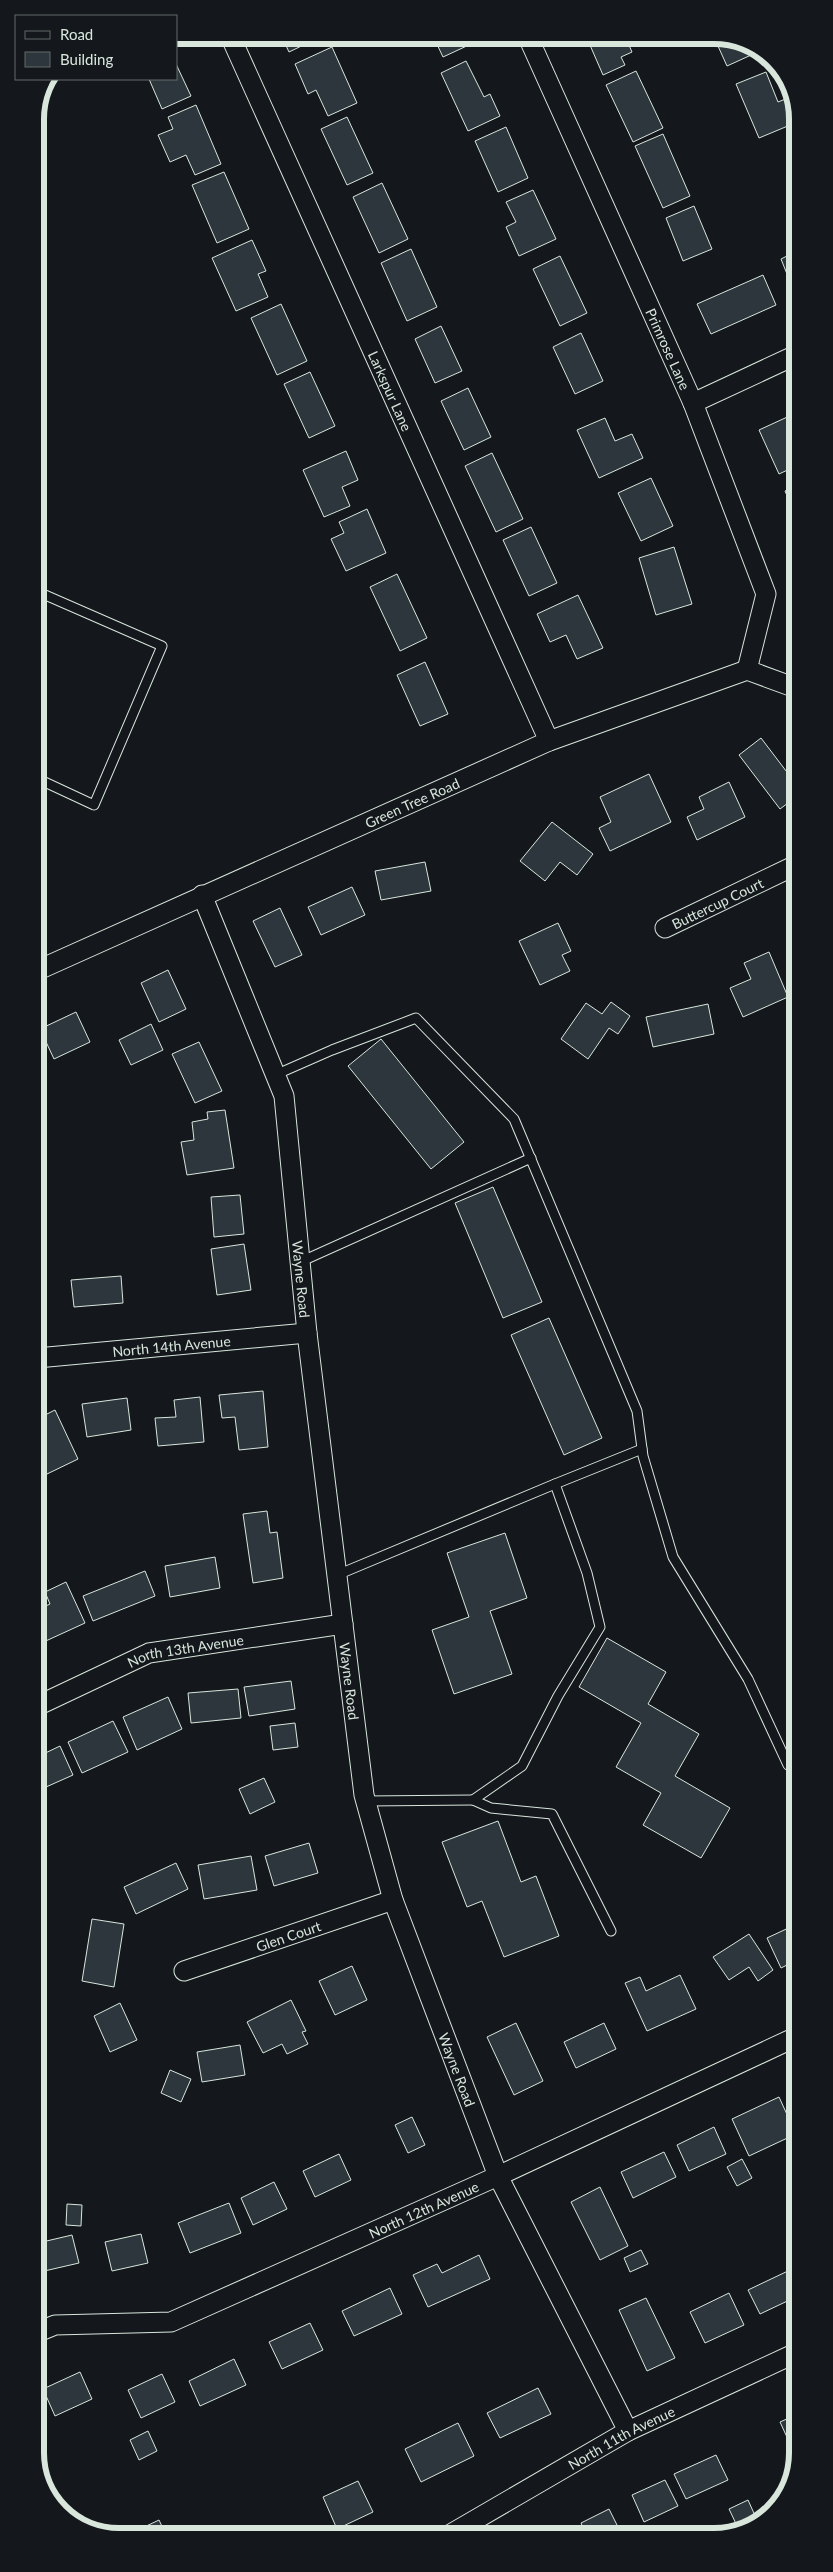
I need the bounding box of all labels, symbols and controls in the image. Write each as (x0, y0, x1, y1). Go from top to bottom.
legend (15, 15, 178, 80)
text: Road (60, 25, 93, 43)
text: Building (60, 50, 113, 68)
street label: Primrose Lane (643, 305, 694, 392)
street label: Larkspur Lane (365, 348, 416, 433)
street label: Green Tree Road (362, 774, 462, 831)
street label: Buttercup Court (669, 874, 766, 932)
street label: Wayne Road (290, 1240, 314, 1319)
street label: North 14th Avenue (112, 1332, 231, 1359)
street label: North 13th Avenue (124, 1630, 245, 1671)
street label: Wayne Road (337, 1642, 363, 1721)
street label: Glen Court (254, 1917, 323, 1955)
street label: Wayne Road (436, 2030, 479, 2109)
street label: North 12th Avenue (366, 2177, 481, 2241)
street label: North 11th Avenue (565, 2402, 677, 2473)

